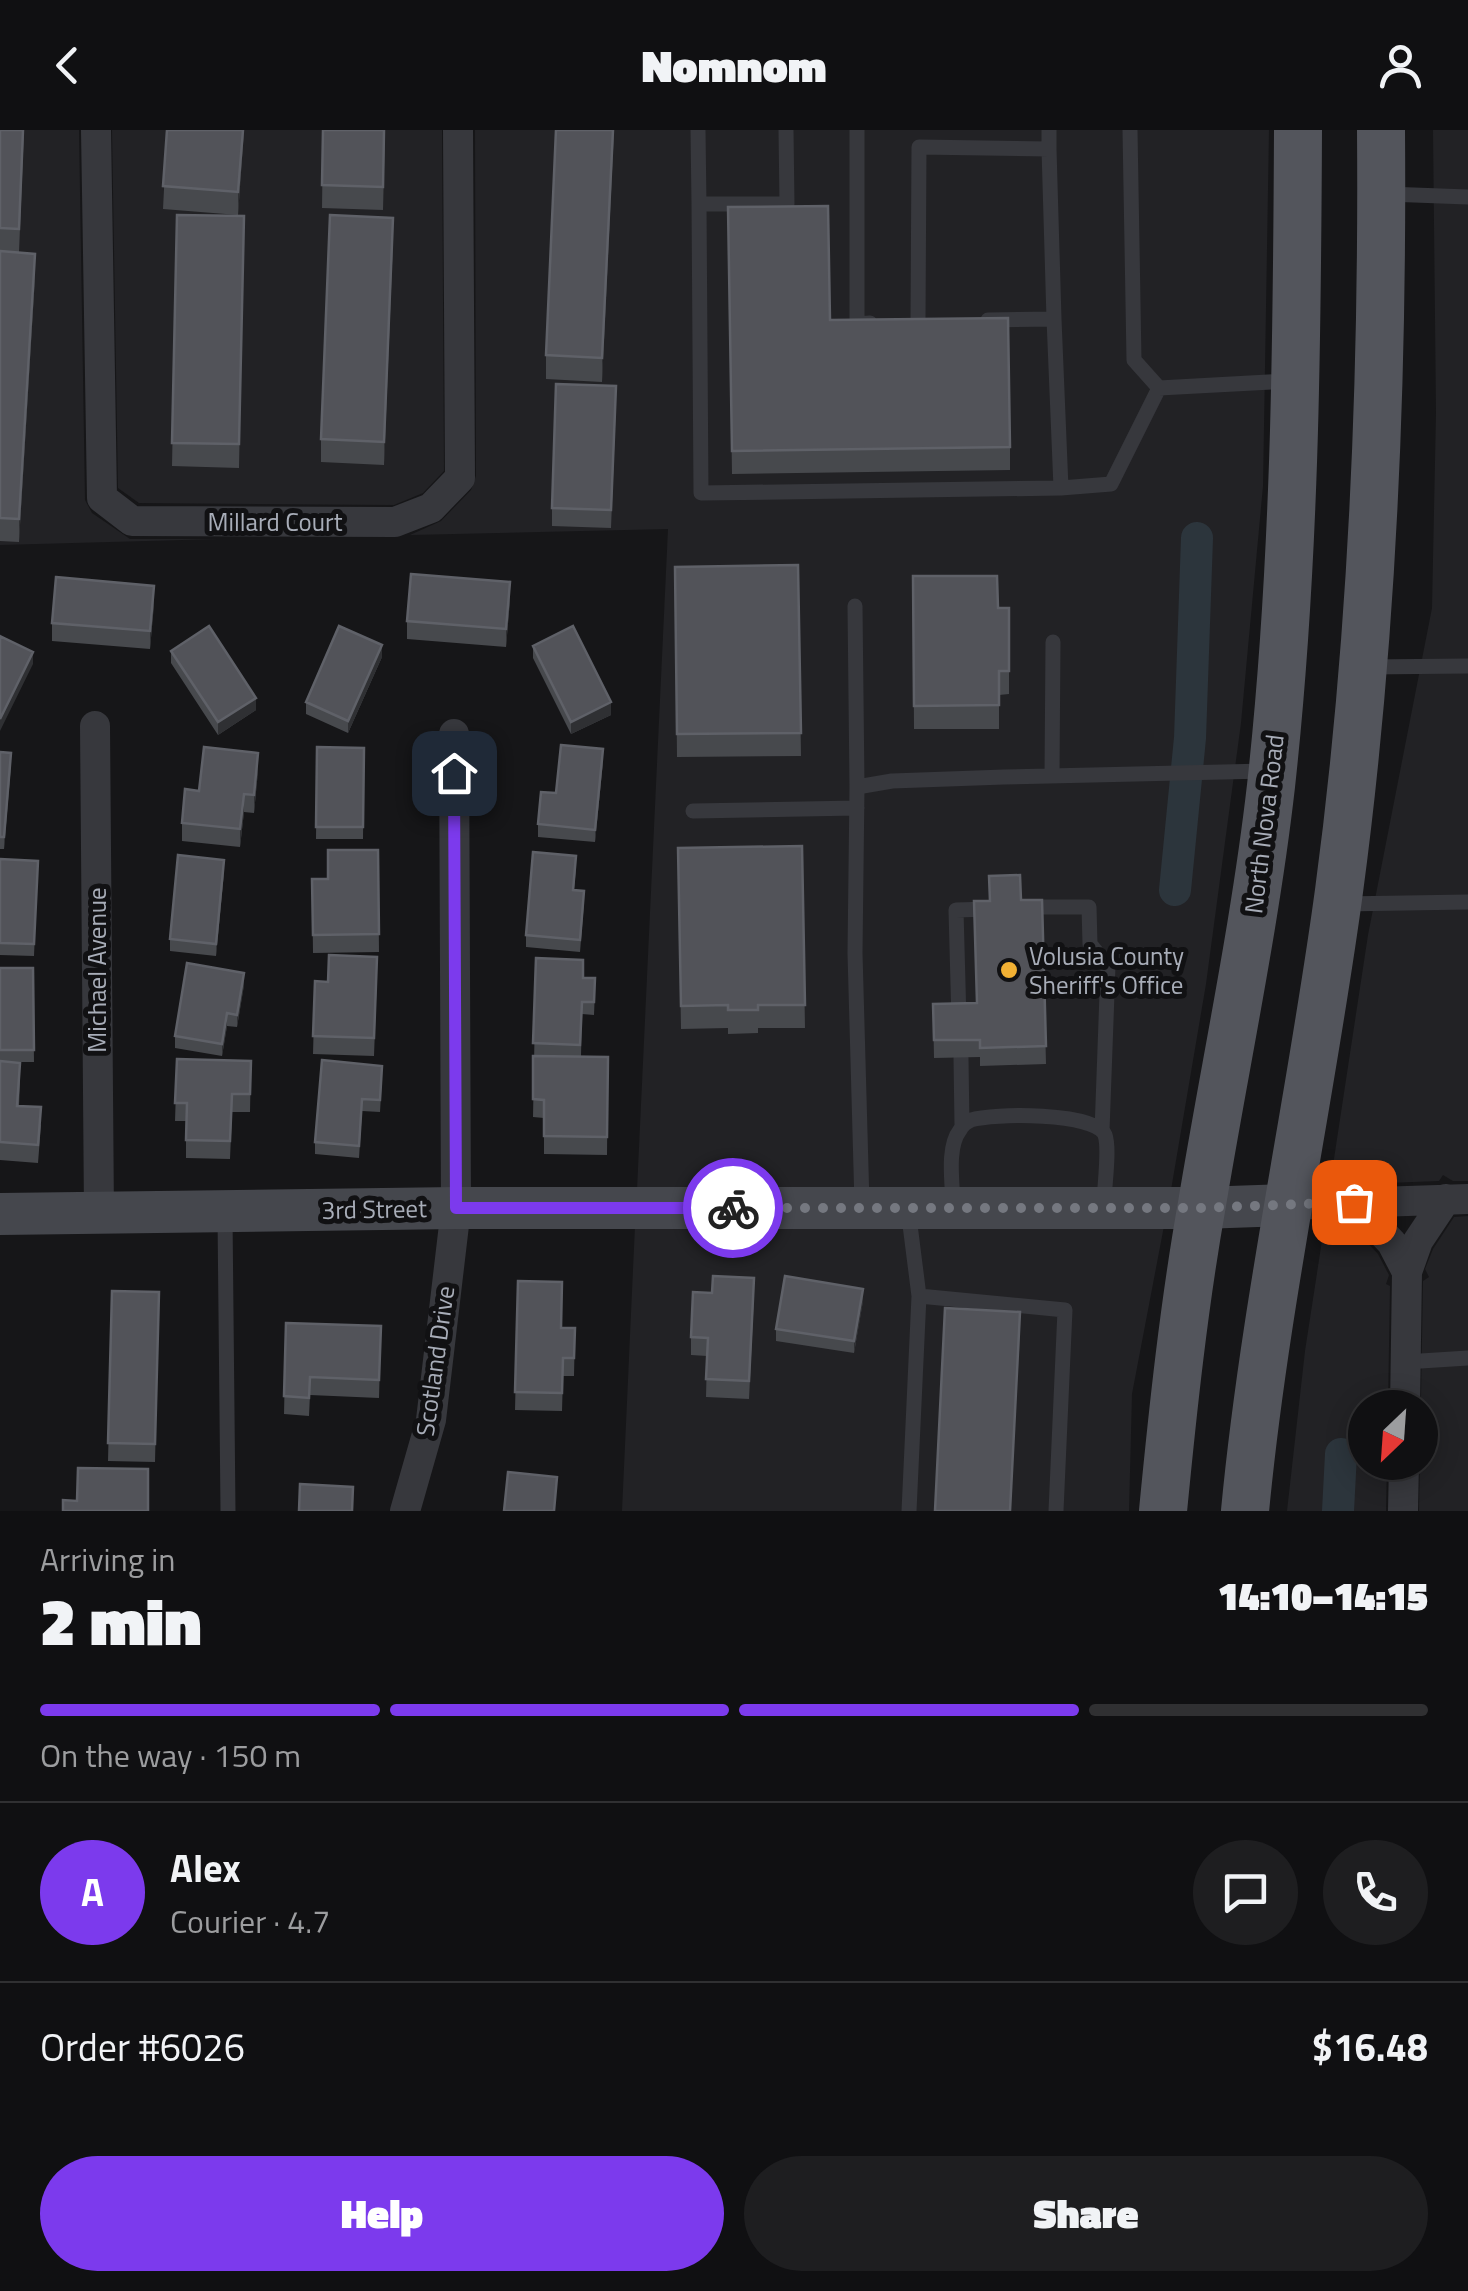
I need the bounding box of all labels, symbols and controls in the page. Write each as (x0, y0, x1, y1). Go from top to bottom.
text: Nomnom (641, 31, 827, 99)
icon: back (40, 38, 95, 93)
icon: person (1373, 38, 1428, 93)
street label: Millard Court (208, 503, 343, 541)
pin (412, 731, 497, 816)
street label: North Nova Road (1234, 732, 1294, 916)
icon: home (427, 746, 482, 801)
street label: Michael Avenue (78, 887, 116, 1053)
place label: Volusia County Sheriff's Office (1029, 937, 1184, 1004)
marker: Volusia County Sheriff's Office (998, 959, 1020, 981)
courier (683, 1158, 783, 1258)
pin (1312, 1160, 1397, 1245)
icon: bag (1327, 1175, 1382, 1230)
icon: bike (706, 1181, 761, 1236)
street label: 3rd Street (321, 1189, 427, 1229)
street label: Scotland Drive (406, 1283, 464, 1439)
north arrow (1348, 1390, 1438, 1480)
map controls (1348, 1390, 1438, 1480)
text: Arriving in (40, 1535, 176, 1583)
text: 14:10–14:15 (1218, 1567, 1428, 1625)
text: 2 min (40, 1571, 201, 1670)
text: On the way · 150 m (40, 1731, 301, 1779)
text: Alex (170, 1839, 241, 1897)
button: chat (1193, 1840, 1298, 1945)
button: phone (1323, 1840, 1428, 1945)
text: A (81, 1863, 104, 1921)
text: Courier · 4.7 (170, 1897, 330, 1945)
text: Order #6026 (40, 2018, 245, 2076)
text: $16.48 (1312, 2018, 1428, 2076)
button: Help (40, 2156, 724, 2271)
button: Share (744, 2156, 1428, 2271)

